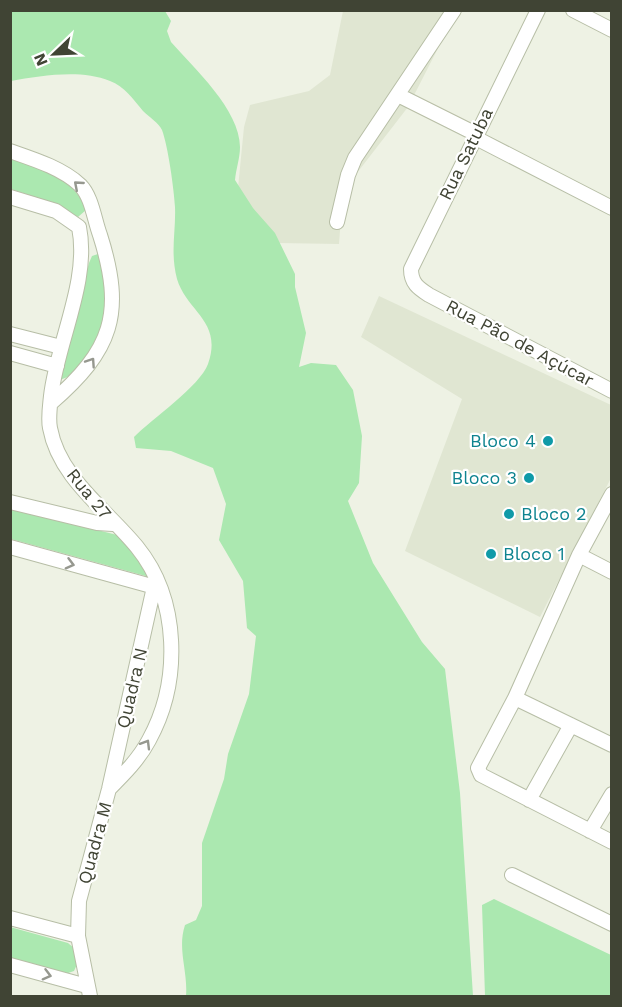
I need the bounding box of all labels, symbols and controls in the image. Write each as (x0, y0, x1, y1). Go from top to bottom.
north arrow (24, 24, 84, 84)
text: N (30, 50, 52, 69)
street label: Rua Satuba (434, 104, 497, 203)
one-way arrow (74, 181, 84, 192)
street label: Rua Pão de Açúcar (443, 295, 598, 390)
one-way arrow (84, 357, 95, 368)
place label: Bloco 4 (470, 430, 536, 451)
marker: Bloco 4 (541, 434, 555, 448)
street label: Rua 27 (63, 464, 116, 523)
place label: Bloco 3 (451, 467, 517, 488)
marker: Bloco 3 (522, 471, 536, 485)
place label: Bloco 2 (521, 503, 587, 524)
marker: Bloco 2 (502, 507, 516, 521)
place label: Bloco 1 (503, 543, 565, 564)
marker: Bloco 1 (484, 547, 498, 561)
one-way arrow (64, 557, 74, 569)
street label: Quadra N (112, 645, 151, 730)
one-way arrow (139, 740, 150, 750)
street label: Quadra M (73, 799, 116, 886)
one-way arrow (42, 967, 52, 980)

